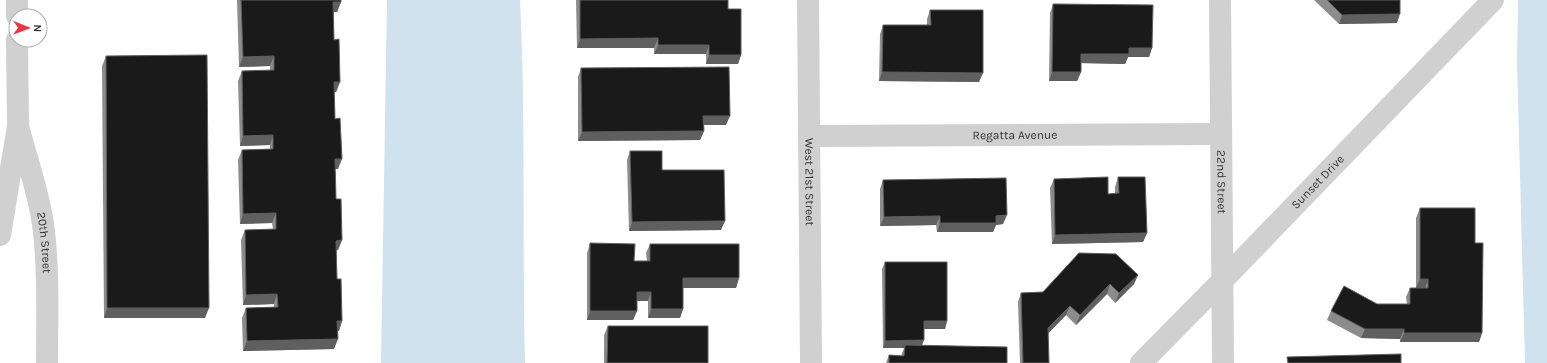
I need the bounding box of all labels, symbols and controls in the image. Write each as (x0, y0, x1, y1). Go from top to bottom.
north arrow (8, 8, 48, 48)
text: N (31, 24, 44, 32)
street label: Regatta Avenue (972, 128, 1058, 142)
street label: West 21st Street (802, 138, 817, 226)
street label: 22nd Street (1214, 150, 1229, 215)
street label: Sunset Drive (1288, 152, 1347, 212)
street label: 20th Street (34, 211, 54, 274)

